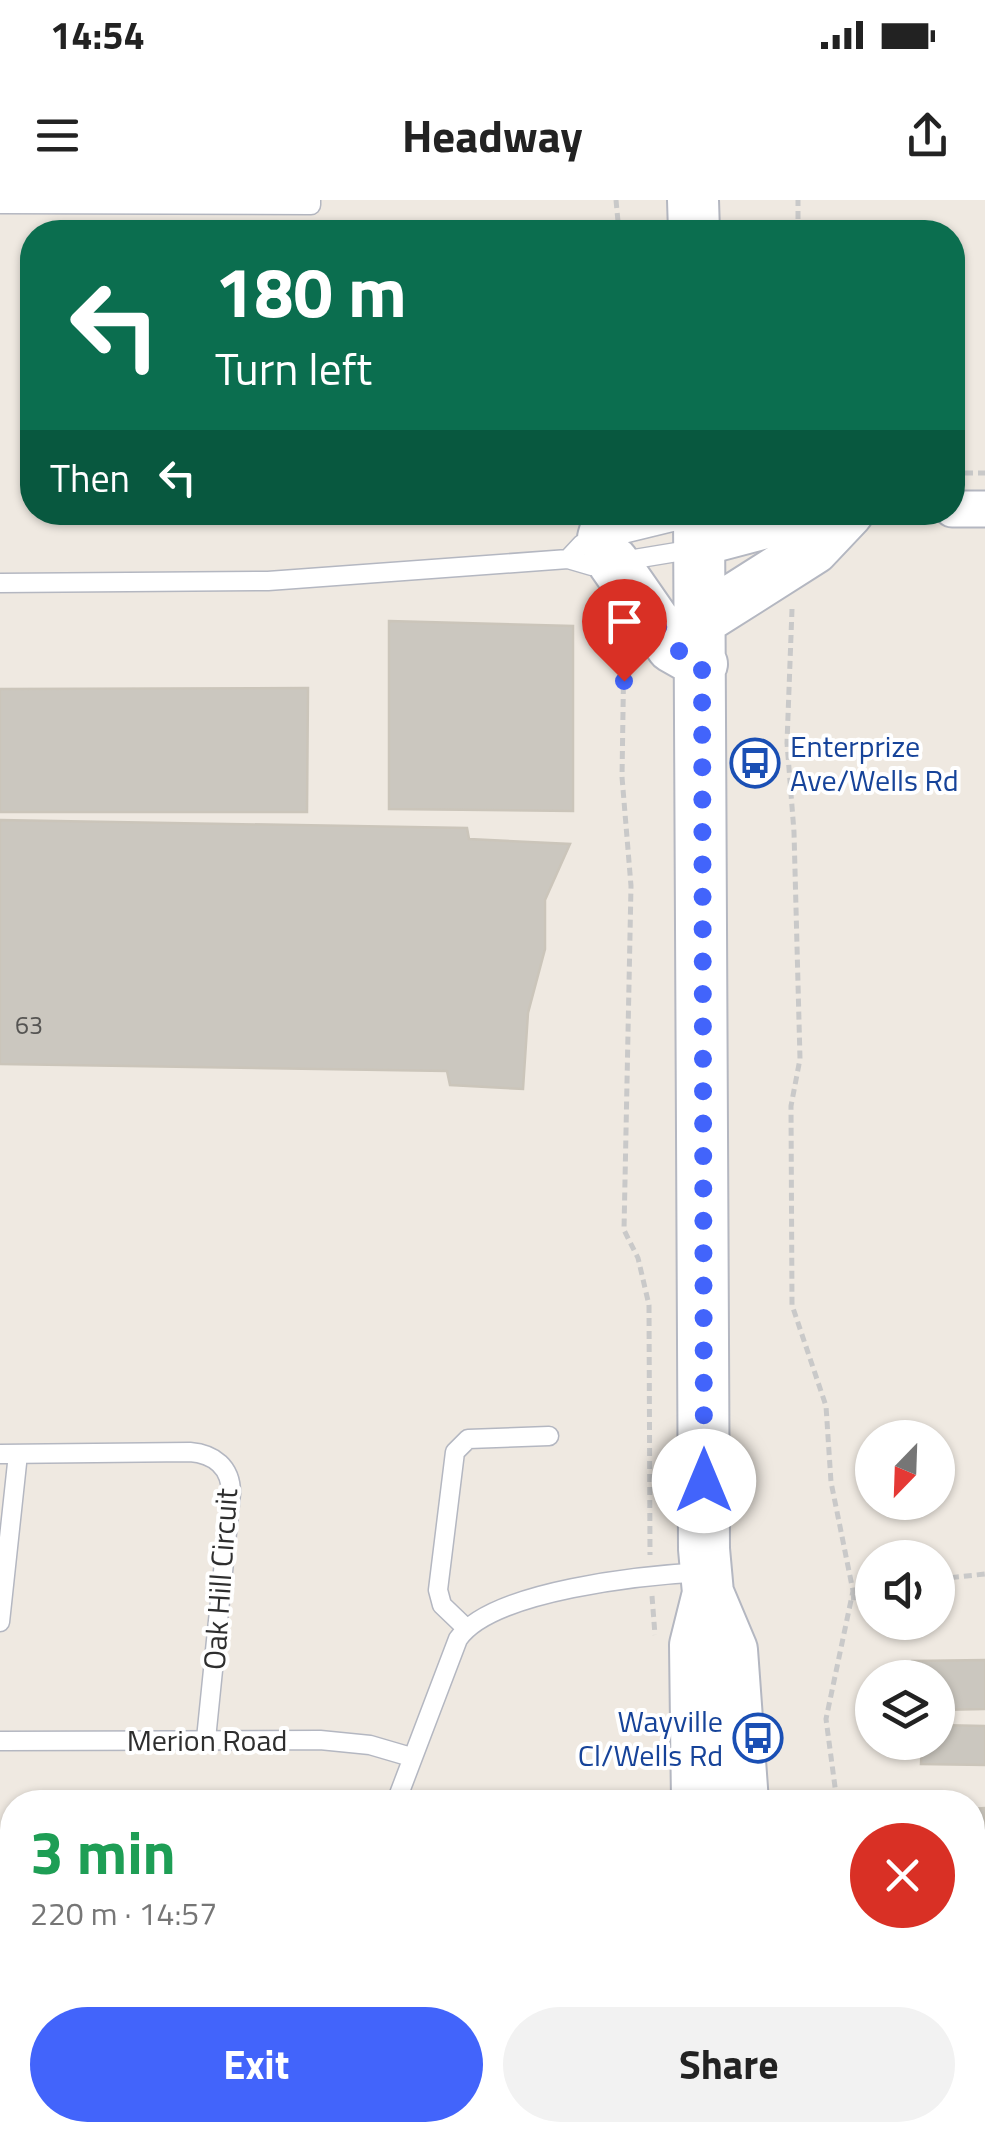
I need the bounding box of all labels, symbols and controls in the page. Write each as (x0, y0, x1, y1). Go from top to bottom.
text: 14:54 (50, 6, 145, 64)
text: Headway (402, 101, 583, 169)
icon: menu (30, 108, 85, 163)
icon: share (900, 108, 955, 163)
text: 180 m (215, 238, 407, 344)
icon: left (50, 260, 180, 390)
text: Turn left (215, 334, 372, 402)
text: Then (50, 449, 130, 507)
icon: left (150, 450, 205, 505)
pin (582, 579, 667, 682)
icon: arrive (597, 594, 652, 649)
place label: Enterprize Ave/Wells Rd (790, 723, 959, 803)
bus stop icon: Enterprize Ave/Wells Rd (729, 737, 781, 789)
house number: 63 (15, 1006, 43, 1044)
north arrow (855, 1420, 955, 1520)
map controls (855, 1420, 955, 1760)
position arrow (652, 1429, 756, 1533)
street label: Oak Hill Circuit (191, 1486, 249, 1671)
button: sound (855, 1540, 955, 1640)
button: layers (855, 1660, 955, 1760)
place label: Wayville Cl/Wells Rd (578, 1698, 723, 1778)
bus stop icon: Wayville Cl/Wells Rd (732, 1712, 784, 1764)
street label: Merion Road (127, 1717, 287, 1763)
text: 3 min (30, 1806, 176, 1897)
button: close (850, 1823, 955, 1928)
text: 220 m · 14:57 (30, 1889, 217, 1937)
button: Exit (30, 2007, 483, 2122)
button: Share (503, 2007, 955, 2122)

